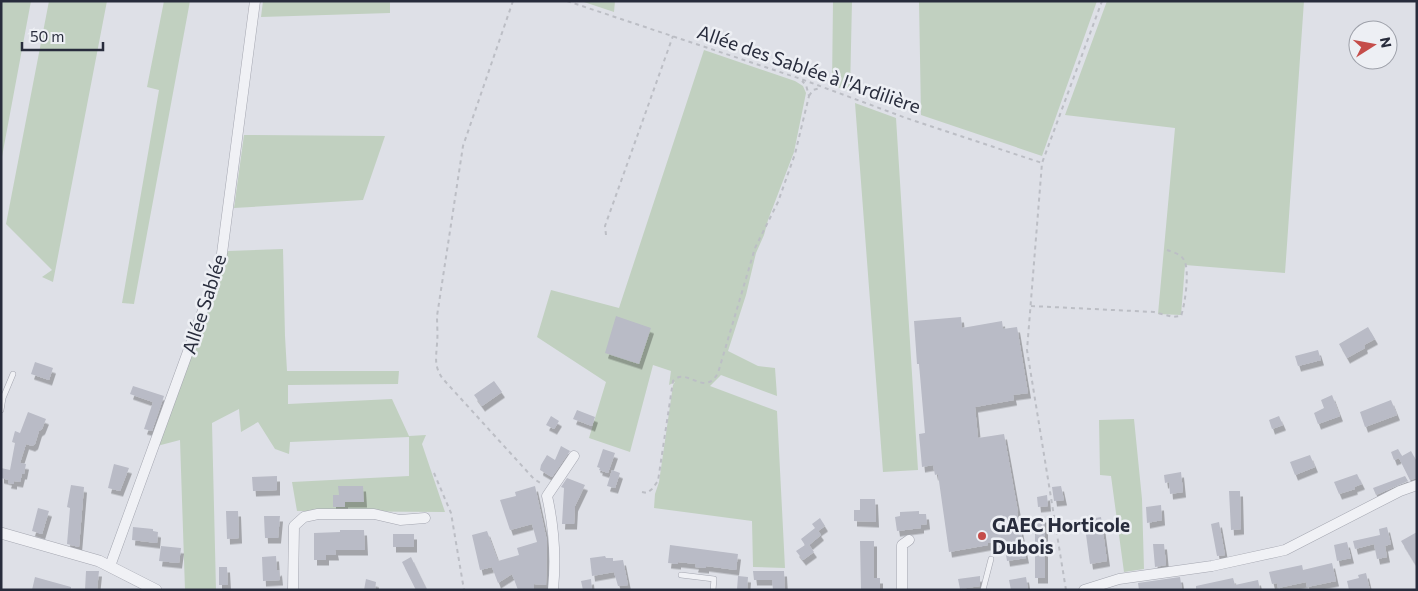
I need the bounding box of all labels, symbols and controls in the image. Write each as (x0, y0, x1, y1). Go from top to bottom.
street label: Allée des Sablée à l'Ardilière (694, 19, 924, 118)
scale bar (22, 20, 104, 52)
north arrow (1348, 20, 1398, 70)
text: 50 m (30, 27, 64, 45)
text: N (1377, 36, 1396, 49)
street label: Allée Sablée (177, 251, 230, 357)
place label: GAEC Horticole Dubois (992, 513, 1130, 558)
marker: GAEC Horticole Dubois (976, 530, 988, 542)

